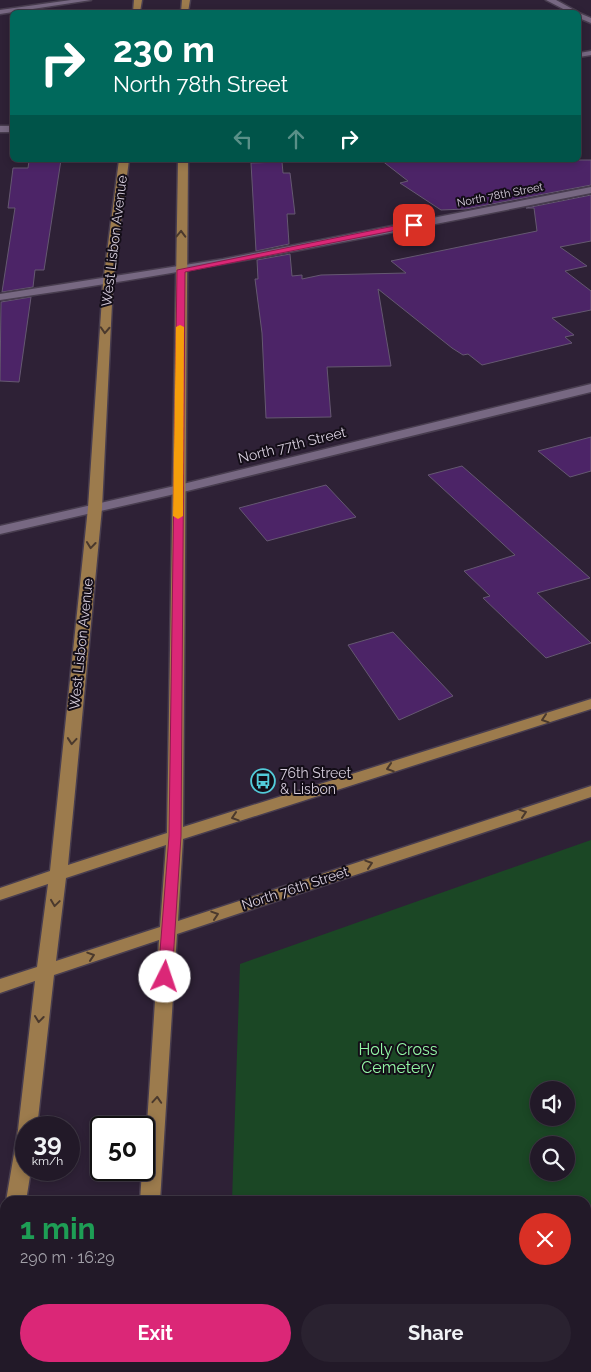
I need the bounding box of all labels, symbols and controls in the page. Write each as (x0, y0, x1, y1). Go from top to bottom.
text: 230 m (113, 29, 215, 70)
icon: right (30, 30, 95, 95)
text: North 78th Street (113, 71, 288, 97)
icon: left (229, 125, 257, 153)
icon: ahead (282, 125, 310, 153)
icon: right (335, 125, 363, 153)
street label: West Lisbon Avenue (98, 174, 130, 308)
street label: North 78th Street (456, 180, 545, 210)
pin (393, 204, 435, 246)
icon: arrive (400, 211, 428, 239)
one-way arrow (176, 230, 187, 238)
one-way arrow (100, 326, 111, 334)
street label: North 77th Street (236, 424, 348, 466)
one-way arrow (86, 541, 97, 549)
street label: West Lisbon Avenue (66, 577, 96, 711)
one-way arrow (541, 713, 549, 723)
one-way arrow (67, 737, 78, 745)
one-way arrow (386, 762, 394, 772)
place label: 76th Street & Lisbon (280, 765, 351, 797)
bus stop icon: 76th Street & Lisbon (250, 768, 276, 794)
one-way arrow (519, 809, 527, 819)
one-way arrow (231, 811, 239, 821)
one-way arrow (364, 860, 373, 870)
street label: North 76th Street (239, 863, 351, 913)
one-way arrow (50, 899, 61, 907)
one-way arrow (210, 910, 218, 920)
position arrow (138, 950, 190, 1002)
one-way arrow (86, 951, 95, 961)
one-way arrow (34, 1016, 45, 1024)
park label: Holy Cross Cemetery (359, 1040, 438, 1077)
map controls (530, 1081, 575, 1181)
button: sound (530, 1081, 575, 1126)
one-way arrow (151, 1096, 162, 1104)
speed limit sign: 50 (90, 1116, 155, 1181)
text: 39 (33, 1127, 62, 1157)
button: search (530, 1136, 575, 1181)
text: km/h (32, 1154, 63, 1168)
text: 1 min (20, 1211, 96, 1246)
button: close (519, 1213, 571, 1265)
text: 290 m · 16:29 (20, 1248, 115, 1267)
button: Exit (20, 1304, 291, 1362)
button: Share (301, 1304, 571, 1362)

